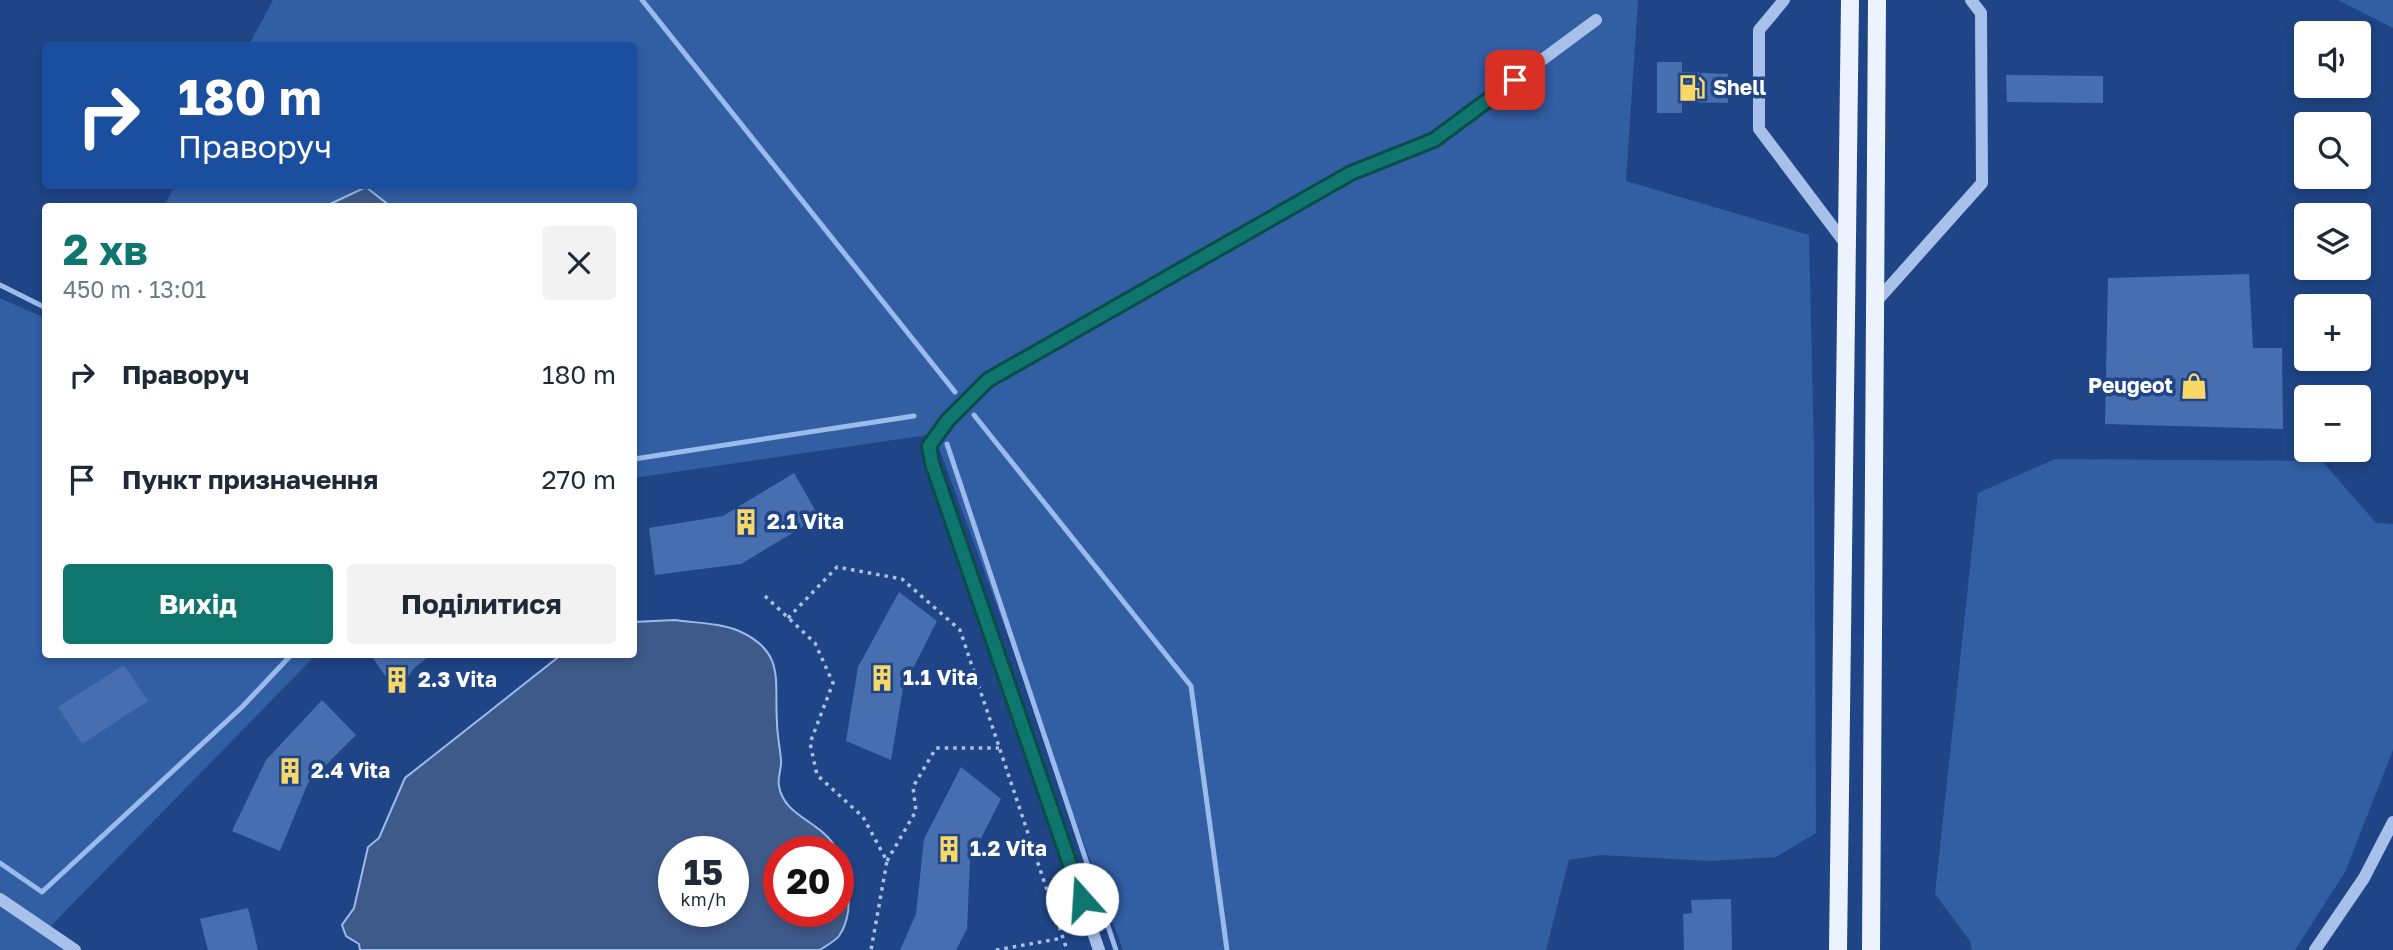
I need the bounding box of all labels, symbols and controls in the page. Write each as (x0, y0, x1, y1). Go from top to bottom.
map controls (2294, 21, 2371, 462)
button: sound (2294, 21, 2371, 98)
pin (1485, 50, 1545, 110)
icon: arrive (1496, 61, 1534, 99)
text: 180 m (178, 67, 322, 126)
icon: right (63, 70, 154, 161)
fuel station icon: Shell (1677, 73, 1707, 103)
place label: Shell (1713, 74, 1766, 100)
button: search (2294, 112, 2371, 189)
text: Праворуч (178, 127, 332, 165)
button: layers (2294, 203, 2371, 280)
text: 2 хв (63, 224, 148, 274)
button: close (542, 226, 616, 300)
text: 450 m · 13:01 (63, 275, 206, 303)
button: + (2294, 294, 2371, 371)
icon: right (63, 356, 101, 394)
text: Праворуч (122, 359, 250, 390)
text: 180 m (542, 359, 616, 390)
shop icon: Peugeot (2179, 371, 2209, 401)
place label: Peugeot (2088, 372, 2173, 398)
button: − (2294, 385, 2371, 462)
icon: arrive (63, 461, 101, 499)
text: Пункт призначення (122, 464, 378, 495)
text: 270 m (542, 464, 616, 495)
building icon: 2.1 Vita (731, 507, 761, 537)
place label: 2.1 Vita (767, 508, 844, 534)
button: Вихід (63, 564, 333, 644)
button: Поділитися (347, 564, 616, 644)
building icon: 1.1 Vita (867, 663, 897, 693)
place label: 1.1 Vita (903, 664, 978, 690)
building icon: 2.3 Vita (382, 665, 412, 695)
place label: 2.3 Vita (418, 666, 497, 692)
building icon: 2.4 Vita (275, 756, 305, 786)
place label: 2.4 Vita (311, 757, 390, 783)
building icon: 1.2 Vita (934, 834, 964, 864)
place label: 1.2 Vita (970, 835, 1047, 861)
speed limit sign: 20 (763, 836, 854, 927)
text: 15 (684, 851, 723, 893)
position arrow (1045, 862, 1119, 936)
text: km/h (681, 888, 726, 910)

